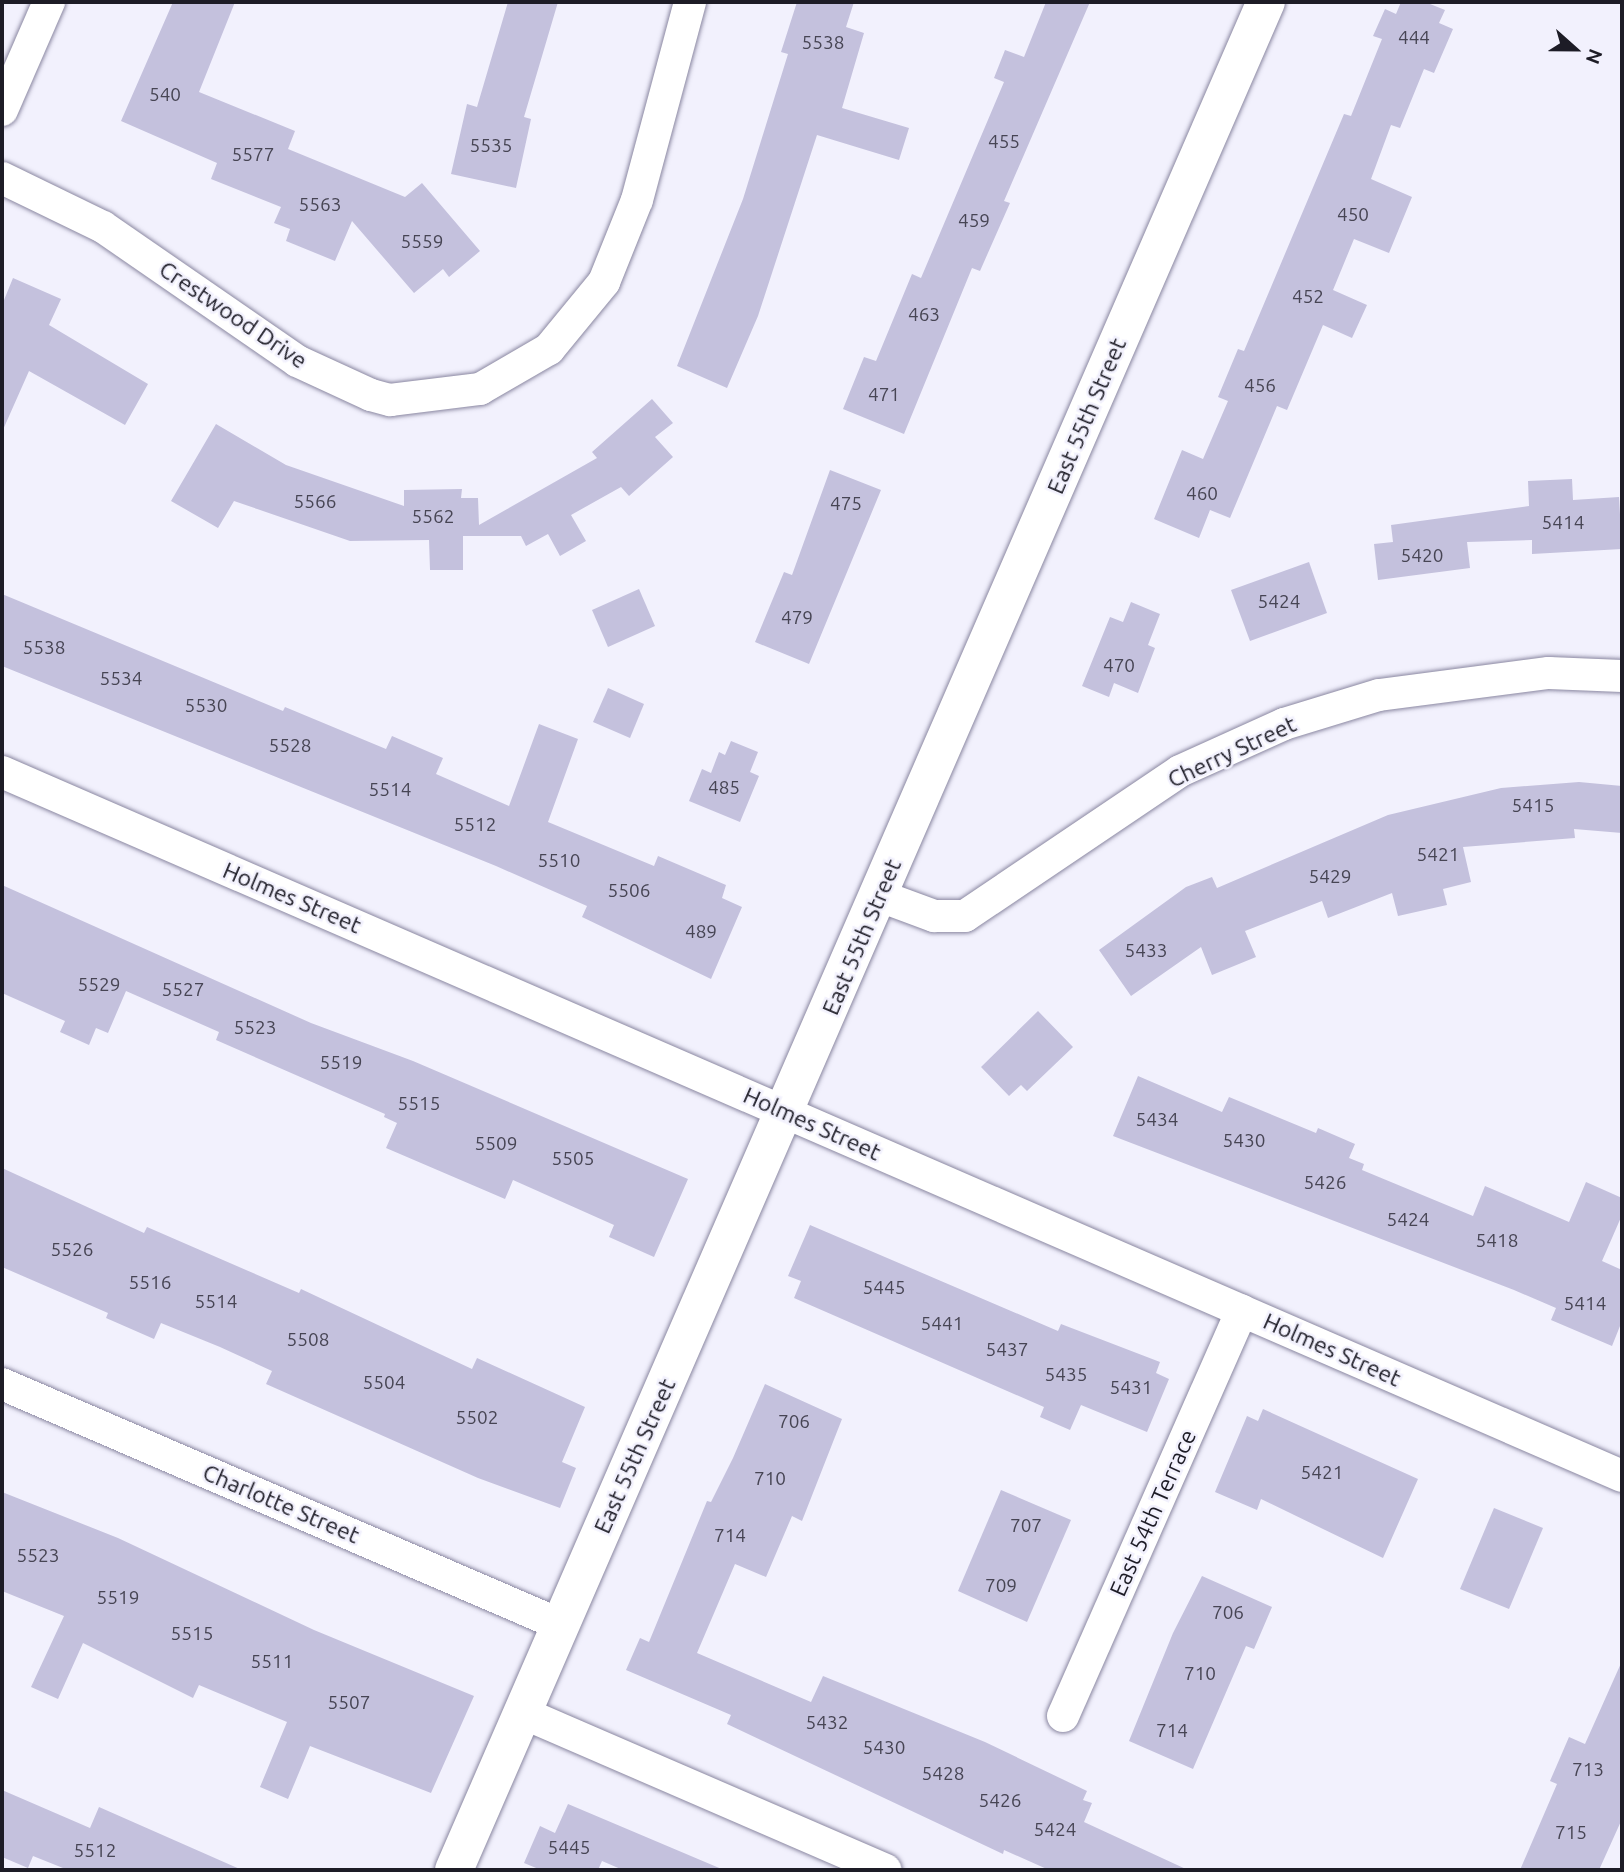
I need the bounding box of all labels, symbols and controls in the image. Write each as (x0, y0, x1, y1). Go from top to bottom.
north arrow (1540, 14, 1610, 84)
house number: 444 (1398, 27, 1430, 49)
house number: 5538 (802, 32, 844, 54)
text: N (1582, 46, 1607, 67)
house number: 540 (149, 84, 181, 106)
house number: 455 (988, 131, 1020, 153)
house number: 5535 (470, 135, 512, 157)
house number: 5577 (232, 144, 274, 166)
house number: 5563 (299, 194, 341, 216)
house number: 450 (1337, 204, 1369, 226)
house number: 459 (958, 210, 990, 232)
house number: 5559 (401, 231, 443, 253)
street label: Crestwood Drive (154, 255, 312, 375)
house number: 452 (1292, 286, 1324, 308)
house number: 463 (908, 304, 940, 326)
street label: East 55th Street (1042, 334, 1132, 498)
house number: 456 (1244, 375, 1276, 397)
house number: 471 (868, 384, 900, 406)
house number: 460 (1186, 483, 1218, 505)
house number: 5566 (294, 491, 336, 513)
house number: 475 (830, 493, 862, 515)
house number: 5562 (412, 506, 454, 528)
house number: 5414 (1542, 512, 1584, 534)
house number: 5420 (1401, 545, 1443, 567)
house number: 5424 (1258, 591, 1300, 613)
house number: 479 (781, 607, 813, 629)
house number: 5538 (23, 637, 65, 659)
house number: 470 (1103, 655, 1135, 677)
house number: 5534 (100, 668, 142, 690)
house number: 5530 (185, 695, 227, 717)
street label: Cherry Street (1163, 710, 1301, 794)
house number: 5528 (269, 735, 311, 757)
house number: 485 (708, 777, 740, 799)
house number: 5514 (369, 779, 411, 801)
house number: 5415 (1512, 795, 1554, 817)
house number: 5512 (454, 814, 496, 836)
house number: 5421 (1417, 844, 1459, 866)
house number: 5510 (538, 850, 580, 872)
street label: East 55th Street (817, 855, 907, 1019)
street label: Holmes Street (219, 856, 365, 940)
house number: 5429 (1309, 866, 1351, 888)
house number: 5506 (608, 880, 650, 902)
house number: 489 (685, 921, 717, 943)
house number: 5433 (1125, 940, 1167, 962)
house number: 5529 (78, 974, 120, 996)
house number: 5527 (162, 979, 204, 1001)
house number: 5523 (234, 1017, 276, 1039)
house number: 5519 (320, 1052, 362, 1074)
street label: Holmes Street (739, 1081, 885, 1167)
house number: 5515 (398, 1093, 440, 1115)
house number: 5434 (1136, 1109, 1178, 1131)
house number: 5430 (1223, 1130, 1265, 1152)
house number: 5509 (475, 1133, 517, 1155)
house number: 5505 (552, 1148, 594, 1170)
house number: 5426 (1304, 1172, 1346, 1194)
house number: 5424 (1387, 1209, 1429, 1231)
house number: 5418 (1476, 1230, 1518, 1252)
house number: 5526 (51, 1239, 93, 1261)
house number: 5516 (129, 1272, 171, 1294)
house number: 5445 (863, 1277, 905, 1299)
house number: 5514 (195, 1291, 237, 1313)
house number: 5414 (1564, 1293, 1606, 1315)
street label: Holmes Street (1259, 1307, 1405, 1393)
house number: 5441 (921, 1313, 963, 1335)
house number: 5508 (287, 1329, 329, 1351)
house number: 5437 (986, 1339, 1028, 1361)
house number: 5435 (1045, 1364, 1087, 1386)
house number: 5504 (363, 1372, 405, 1394)
street label: East 55th Street (589, 1374, 681, 1538)
house number: 5431 (1110, 1377, 1152, 1399)
house number: 5502 (456, 1407, 498, 1429)
house number: 706 (778, 1411, 810, 1433)
street label: East 54th Terrace (1104, 1425, 1202, 1601)
street label: Charlotte Street (199, 1459, 363, 1549)
house number: 5421 (1301, 1462, 1343, 1484)
house number: 710 (754, 1468, 786, 1490)
house number: 707 (1010, 1515, 1042, 1537)
house number: 714 (714, 1525, 746, 1547)
house number: 5523 (17, 1545, 59, 1567)
house number: 709 (985, 1575, 1017, 1597)
house number: 5519 (97, 1587, 139, 1609)
house number: 706 (1212, 1602, 1244, 1624)
house number: 5515 (171, 1623, 213, 1645)
house number: 5511 (251, 1651, 293, 1673)
house number: 710 (1184, 1663, 1216, 1685)
house number: 5507 (328, 1692, 370, 1714)
house number: 5432 (806, 1712, 848, 1734)
house number: 714 (1156, 1720, 1188, 1742)
house number: 5430 (863, 1737, 905, 1759)
house number: 713 (1572, 1759, 1604, 1781)
house number: 5428 (922, 1763, 964, 1785)
house number: 5426 (979, 1790, 1021, 1812)
house number: 5424 (1034, 1819, 1076, 1841)
house number: 715 (1555, 1822, 1587, 1844)
house number: 5445 (548, 1837, 590, 1859)
house number: 5512 (74, 1840, 116, 1862)

